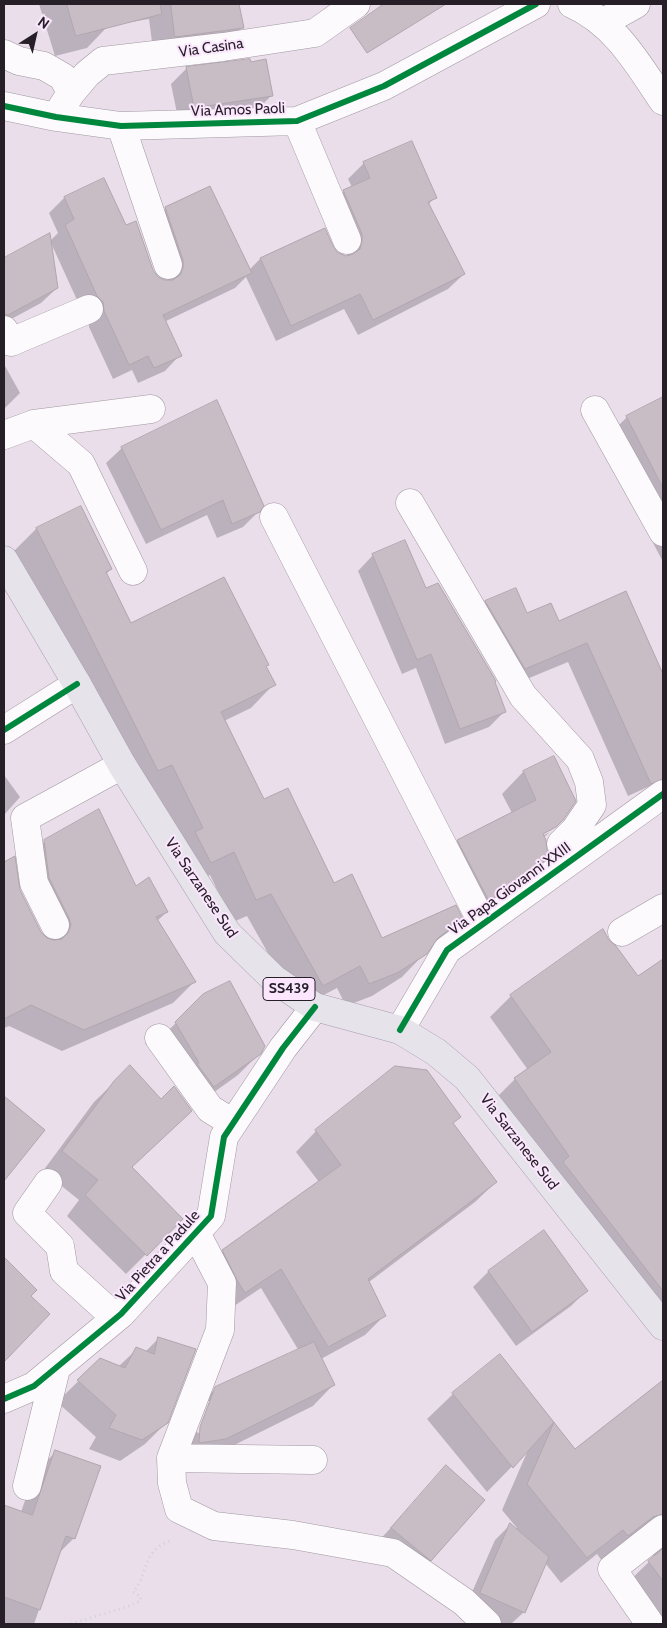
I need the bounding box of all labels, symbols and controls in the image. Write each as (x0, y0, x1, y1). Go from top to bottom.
north arrow (10, 10, 60, 60)
text: N (34, 12, 53, 33)
street label: Via Casina (178, 35, 244, 61)
street label: Via Amos Paoli (191, 99, 285, 121)
street label: Via Sarzanese Sud (161, 835, 241, 941)
street label: Via Papa Giovanni XXIII (445, 839, 575, 939)
road number: SS439 (263, 978, 315, 1001)
street label: Via Sarzanese Sud (476, 1090, 562, 1194)
street label: Via Pietra a Padule (112, 1207, 204, 1305)

